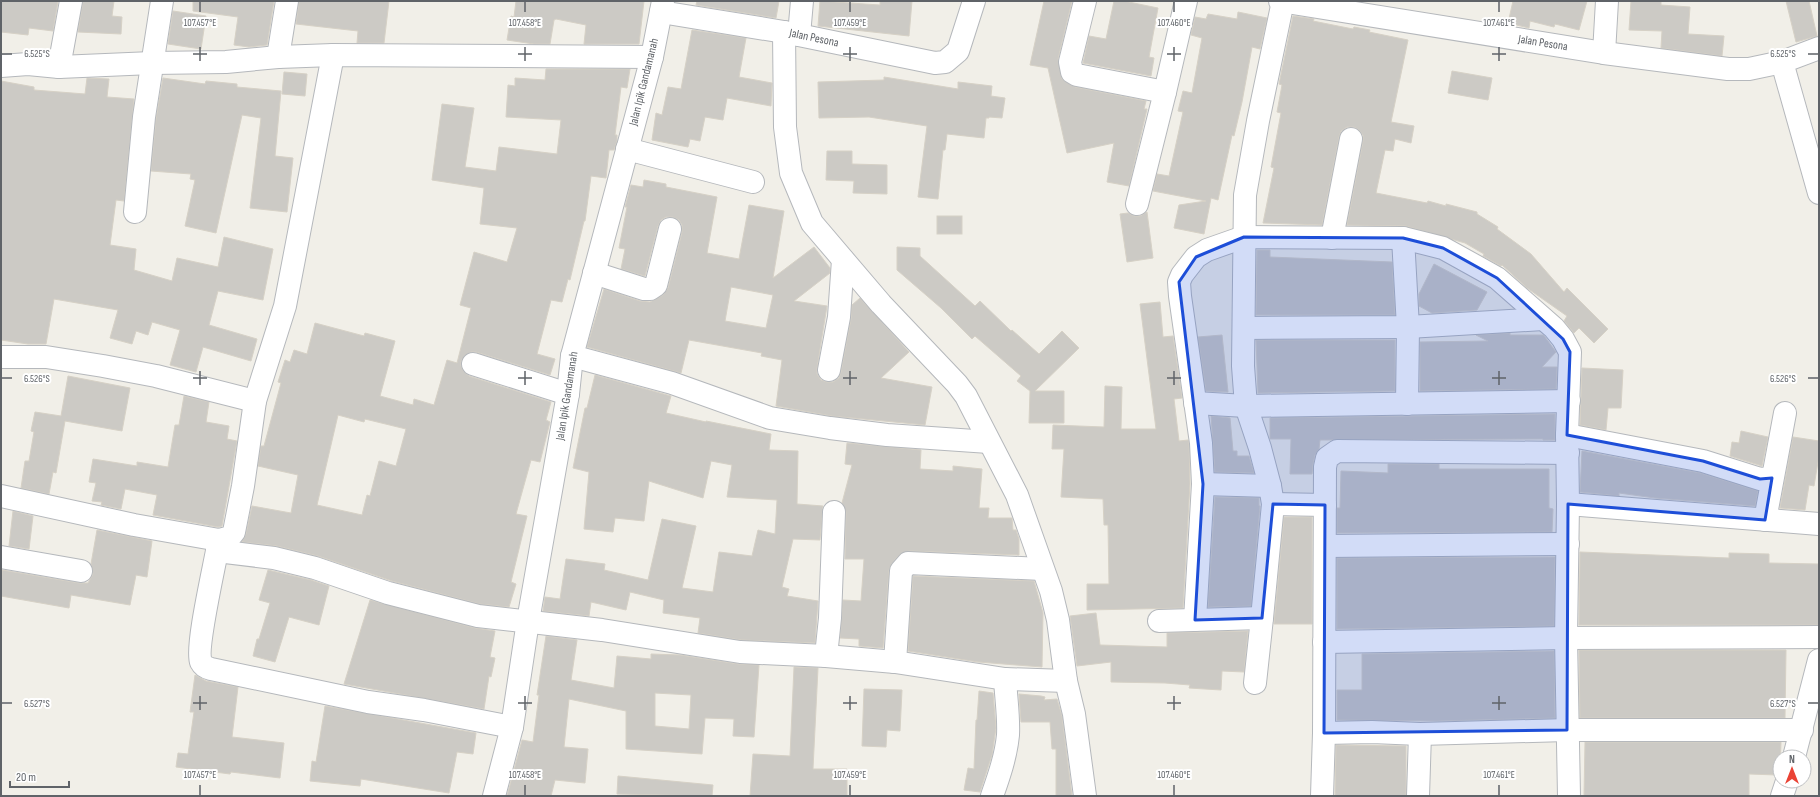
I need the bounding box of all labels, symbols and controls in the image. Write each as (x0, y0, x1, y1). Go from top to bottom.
text: 107.457°E (184, 17, 216, 29)
text: 107.458°E (509, 17, 541, 29)
text: 107.459°E (834, 17, 866, 29)
text: 107.460°E (1157, 17, 1191, 29)
text: 107.461°E (1483, 17, 1515, 29)
street label: Jalan Pesona (787, 25, 840, 51)
street label: Jalan Pesona (1516, 32, 1569, 54)
street label: Jalan Ipik Gandamanah (626, 37, 662, 128)
text: 6.525°S (24, 48, 50, 60)
text: 6.525°S (1770, 48, 1796, 60)
street label: Jalan Ipik Gandamanah (552, 351, 581, 442)
text: 6.526°S (24, 373, 50, 385)
text: 6.526°S (1770, 373, 1796, 385)
text: 6.527°S (24, 698, 50, 710)
text: 6.527°S (1770, 698, 1796, 710)
north arrow (1772, 749, 1812, 789)
text: N (1789, 753, 1795, 766)
scale bar (10, 763, 69, 789)
text: 107.457°E (184, 769, 216, 781)
text: 107.458°E (509, 769, 541, 781)
text: 107.459°E (834, 769, 866, 781)
text: 107.460°E (1157, 769, 1191, 781)
text: 107.461°E (1483, 769, 1515, 781)
text: 20 m (16, 770, 36, 785)

